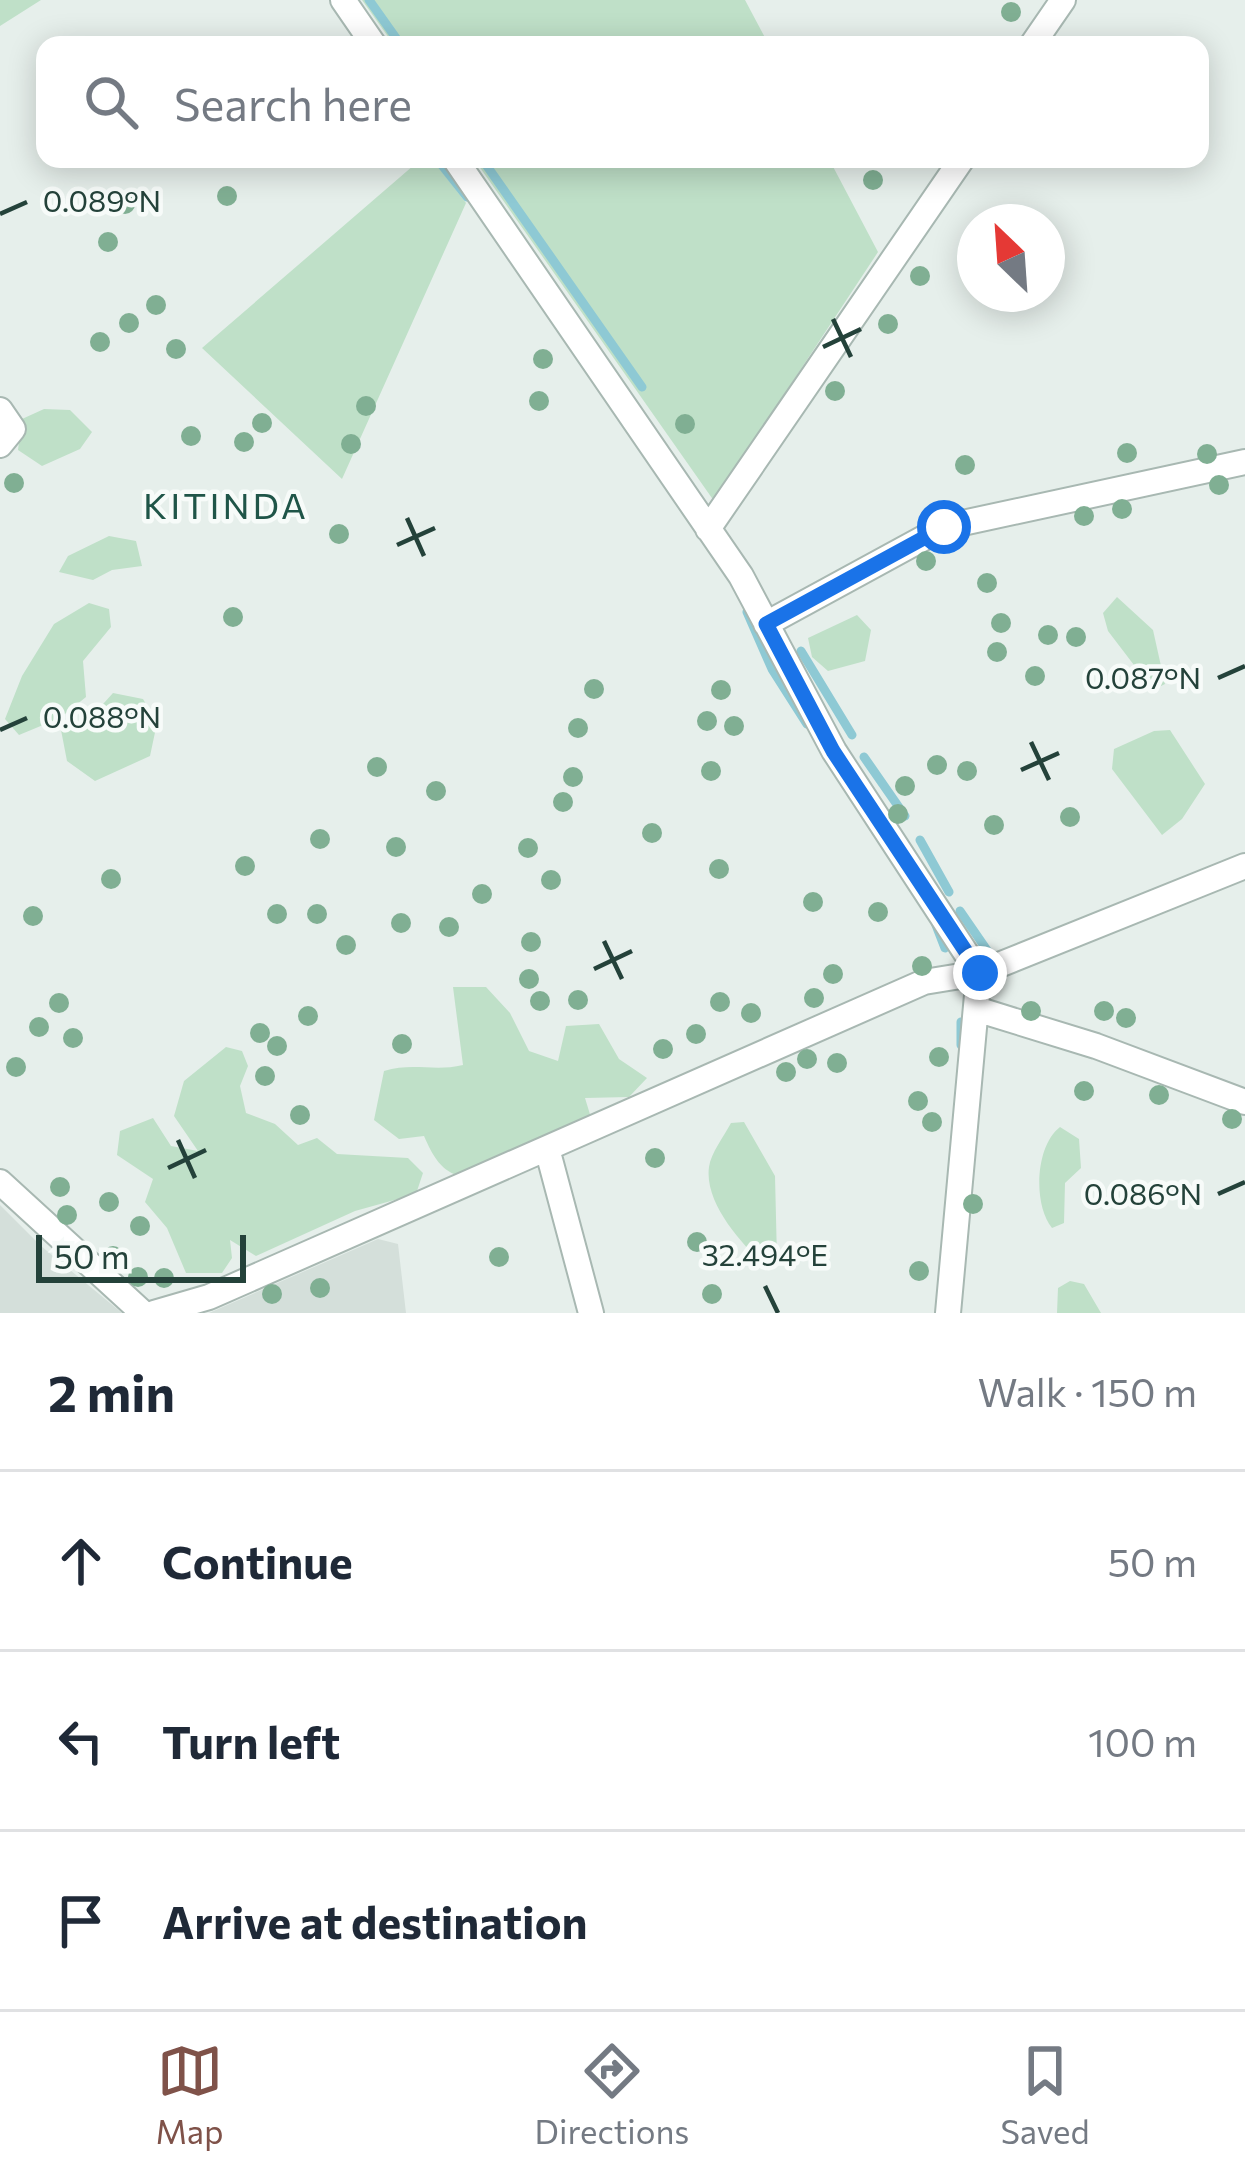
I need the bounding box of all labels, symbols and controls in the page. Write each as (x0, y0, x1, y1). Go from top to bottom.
search box (36, 36, 1209, 168)
icon: search (78, 69, 144, 135)
text: Search here (174, 75, 412, 130)
text: 0.089°N (43, 181, 161, 218)
north arrow (957, 204, 1065, 312)
district label: KITINDA (143, 482, 309, 526)
route start (917, 500, 971, 554)
text: 0.087°N (1085, 658, 1201, 695)
text: 0.088°N (43, 697, 161, 734)
route end (953, 946, 1007, 1000)
text: 0.086°N (1084, 1174, 1202, 1211)
scale bar (36, 1229, 246, 1282)
text: 50 m (54, 1235, 130, 1276)
text: 32.494°E (702, 1235, 828, 1272)
text: 2 min (48, 1360, 175, 1423)
text: Walk · 150 m (978, 1367, 1197, 1415)
icon: ahead (48, 1528, 114, 1594)
text: Continue (162, 1533, 353, 1588)
text: 50 m (1108, 1537, 1197, 1585)
icon: left (48, 1708, 114, 1774)
text: Turn left (162, 1713, 340, 1768)
text: 100 m (1088, 1717, 1197, 1765)
icon: arrive (48, 1888, 114, 1954)
text: Arrive at destination (162, 1893, 588, 1948)
tab: Map (156, 2038, 224, 2151)
tab: Directions (535, 2038, 689, 2151)
tab: Saved (1000, 2038, 1089, 2151)

